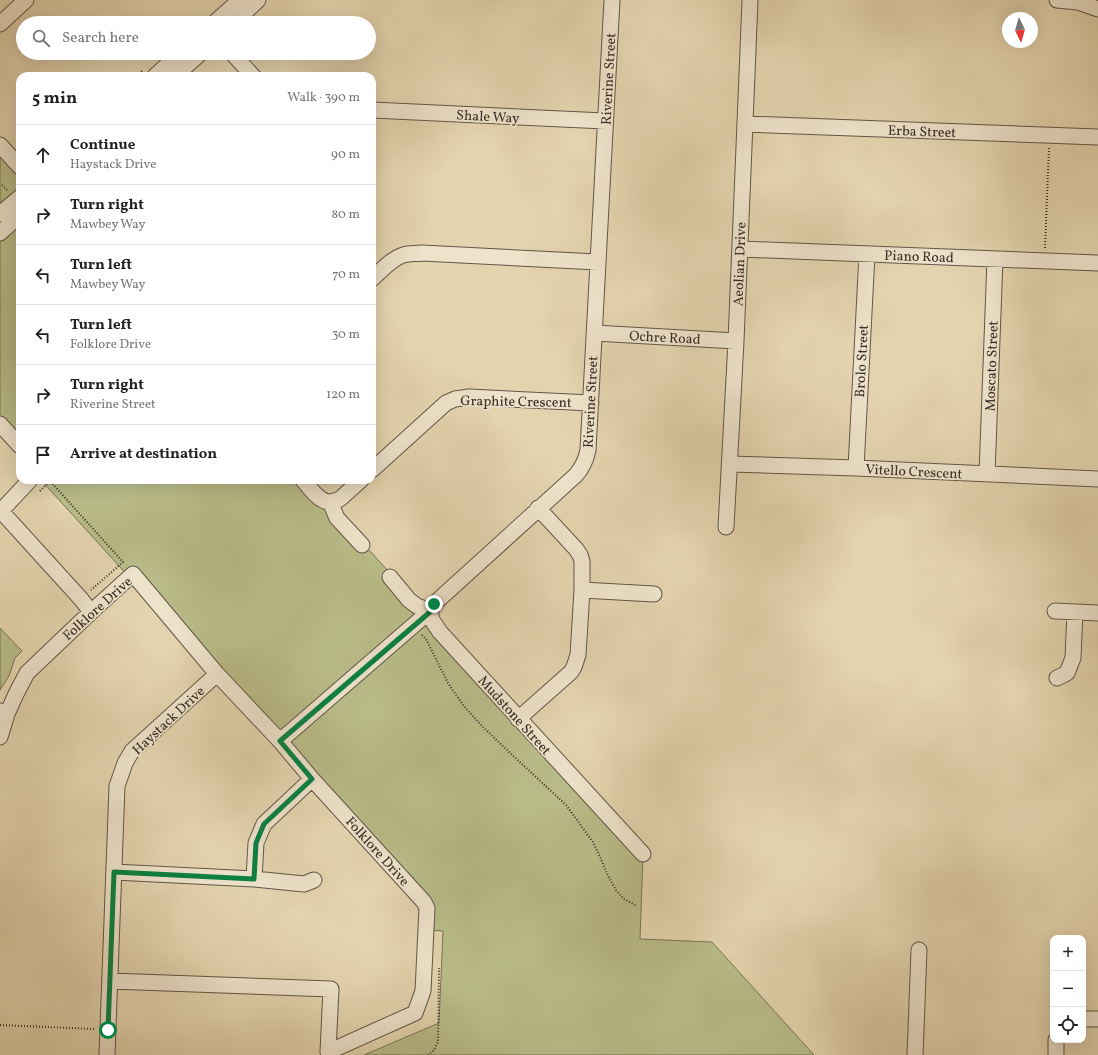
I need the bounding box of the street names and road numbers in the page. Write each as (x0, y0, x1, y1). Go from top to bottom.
street label: Riverine Street (598, 32, 621, 126)
street label: Shale Way (456, 106, 521, 129)
street label: Erba Street (887, 122, 957, 143)
street label: Aeolian Drive (730, 221, 751, 306)
street label: Piano Road (884, 247, 954, 268)
street label: Moscato Street (981, 320, 1004, 412)
street label: Brolo Street (851, 324, 874, 398)
street label: Ochre Road (629, 327, 701, 350)
street label: Riverine Street (580, 355, 603, 449)
street label: Graphite Crescent (460, 392, 572, 413)
street label: Vitello Crescent (865, 460, 963, 485)
street label: Folklore Drive (59, 573, 137, 645)
street label: Mudstone Street (473, 672, 555, 760)
street label: Haystack Drive (129, 682, 210, 760)
street label: Folklore Drive (341, 813, 413, 891)

